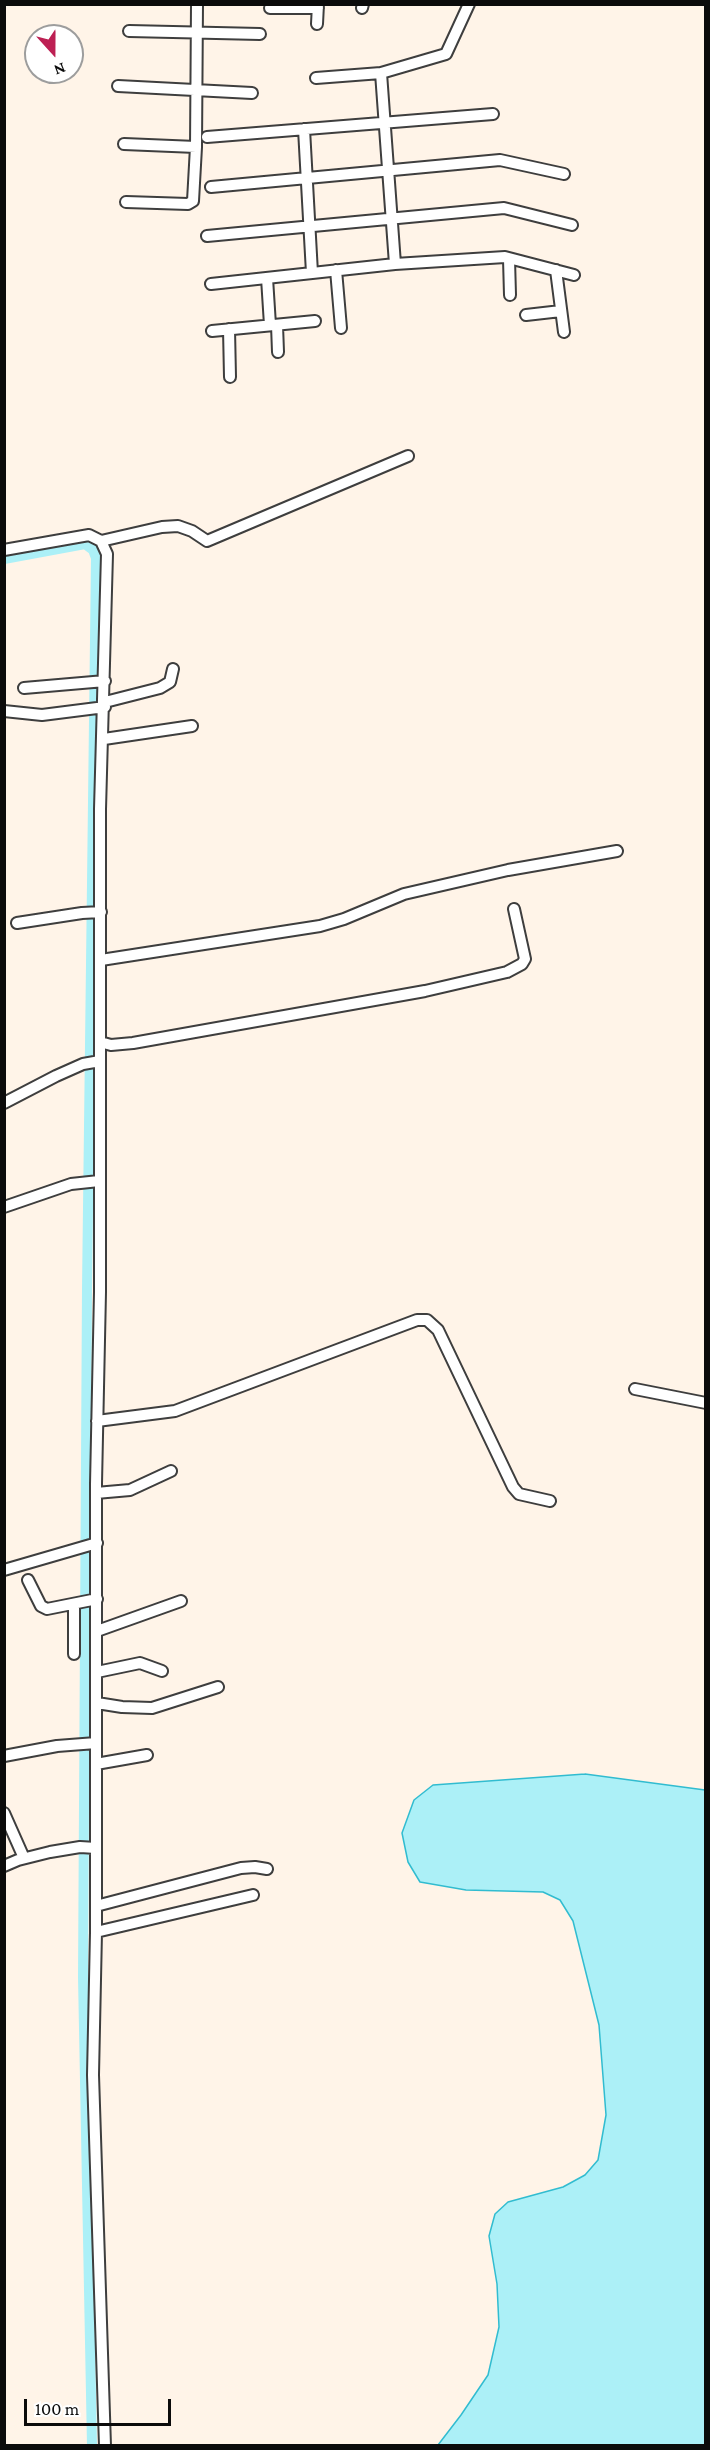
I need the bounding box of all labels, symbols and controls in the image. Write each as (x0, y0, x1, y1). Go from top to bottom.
north arrow (24, 24, 84, 84)
text: N (52, 60, 68, 79)
scale bar (27, 2387, 174, 2425)
text: 100 m (35, 2399, 79, 2419)

